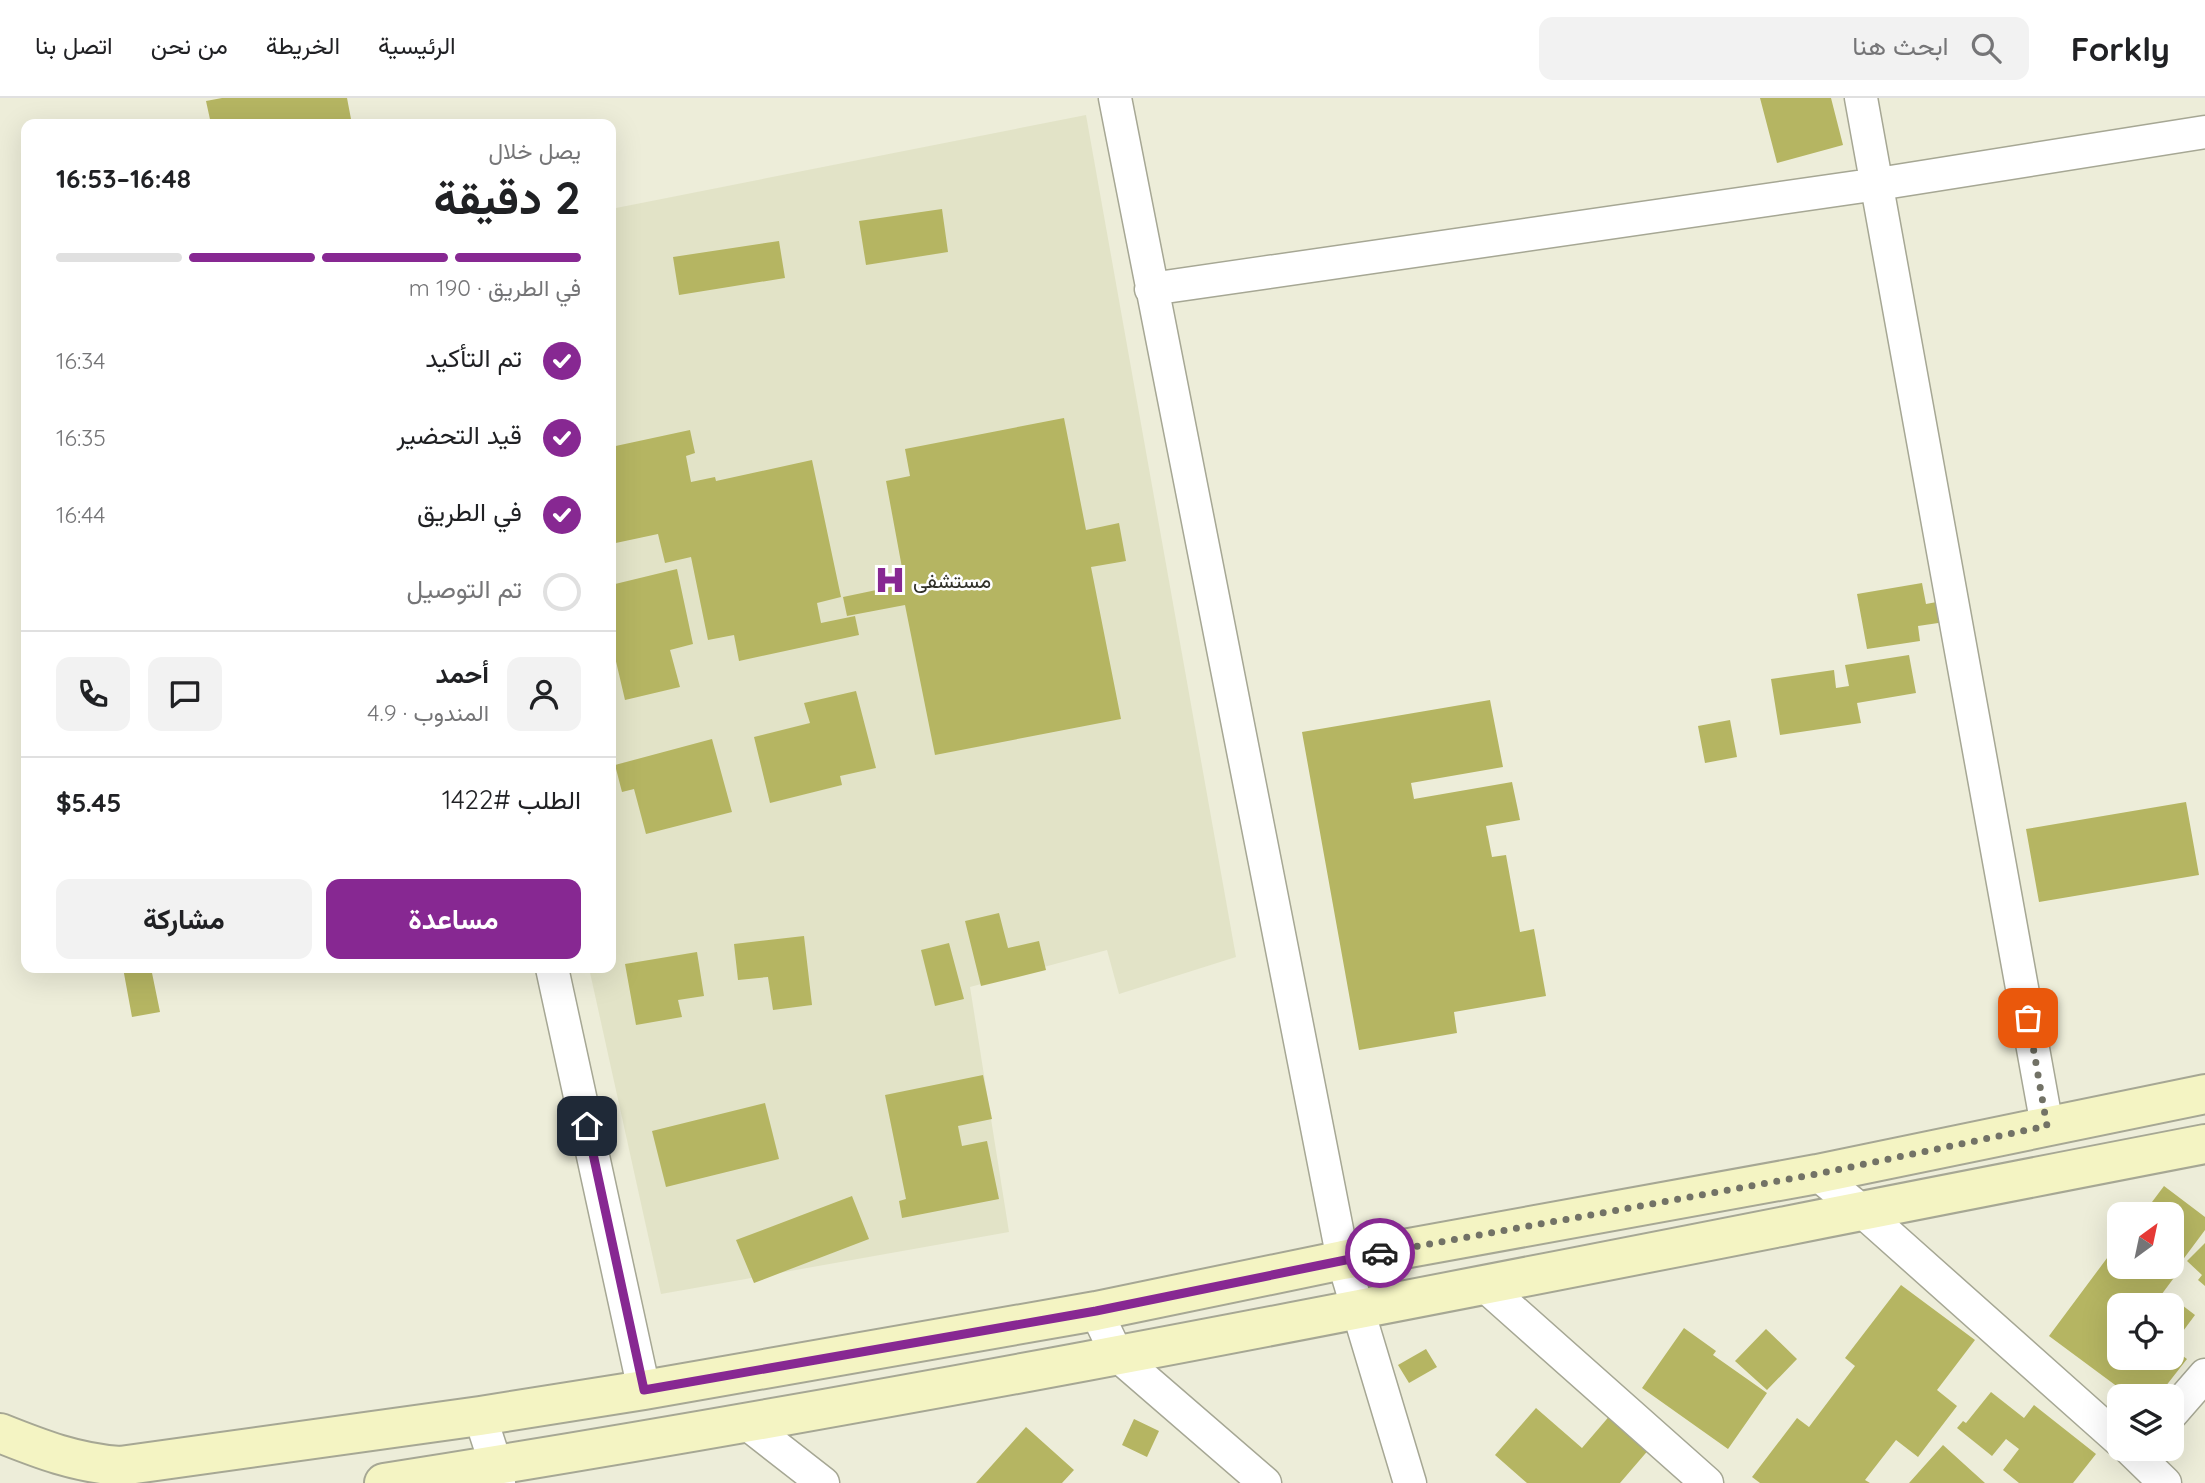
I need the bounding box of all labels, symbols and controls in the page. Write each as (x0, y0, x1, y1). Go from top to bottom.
search box (1539, 17, 2029, 80)
text: Forkly (2071, 28, 2170, 69)
text: ابحث هنا (1852, 29, 1949, 62)
icon: search (1967, 29, 2005, 67)
text: اتصل بنا (35, 30, 113, 60)
text: من نحن (151, 30, 228, 60)
text: الخريطة (266, 30, 340, 60)
text: الرئيسية (378, 30, 456, 60)
text: يصل خلال (488, 136, 581, 165)
text: 16:48–16:53 (56, 162, 191, 195)
text: 2 دقيقة (433, 168, 581, 226)
text: في الطريق · 190 m (409, 273, 581, 302)
text: تم التأكيد (425, 341, 522, 374)
icon: check (543, 342, 581, 380)
text: 16:34 (56, 346, 105, 375)
text: قيد التحضير (396, 418, 522, 451)
icon: check (543, 419, 581, 457)
text: 16:35 (56, 423, 106, 452)
text: في الطريق (417, 495, 522, 528)
icon: check (543, 496, 581, 534)
text: 16:44 (56, 500, 105, 529)
hospital icon: مستشفى (873, 563, 907, 597)
place label: مستشفى (913, 567, 991, 593)
text: تم التوصيل (407, 572, 522, 605)
button: phone (56, 657, 130, 731)
button: chat (148, 657, 222, 731)
text: أحمد (436, 657, 489, 690)
button: person (507, 657, 581, 731)
text: المندوب · 4.9 (367, 698, 489, 727)
text: الطلب #1422 (442, 783, 581, 816)
text: $5.45 (56, 786, 121, 819)
button: مشاركة (56, 879, 312, 959)
button: مساعدة (326, 879, 581, 959)
pin (1998, 988, 2058, 1048)
icon: bag (2009, 999, 2047, 1037)
pin (557, 1096, 617, 1156)
icon: home (568, 1107, 606, 1145)
north arrow (2107, 1202, 2184, 1279)
map controls (2107, 1202, 2184, 1461)
courier (1345, 1218, 1415, 1288)
icon: car (1361, 1234, 1399, 1272)
button: locate (2107, 1293, 2184, 1370)
button: layers (2107, 1384, 2184, 1461)

